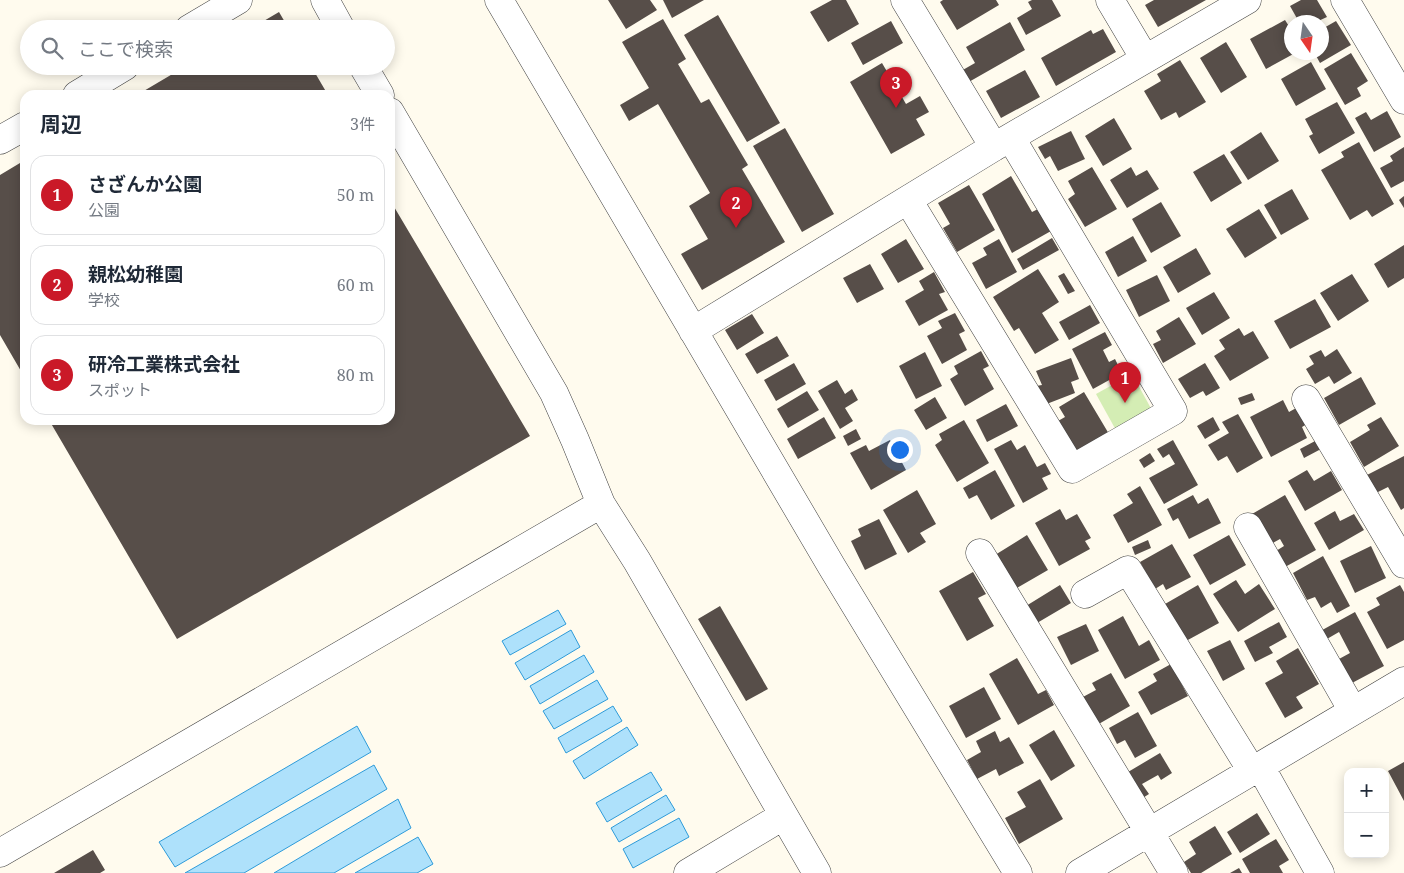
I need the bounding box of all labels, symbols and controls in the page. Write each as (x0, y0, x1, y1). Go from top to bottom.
north arrow (1284, 15, 1329, 60)
search box (20, 20, 395, 75)
icon: search (38, 34, 66, 62)
text: ここで検索 (78, 36, 173, 62)
pin: 3 (880, 67, 912, 108)
text: 周辺 (40, 110, 82, 138)
text: 3件 (350, 113, 375, 135)
text: さざんか公園 (88, 171, 202, 197)
text: 1 (52, 184, 62, 206)
text: 50 m (337, 184, 374, 206)
pin: 2 (720, 187, 752, 228)
text: 公園 (88, 199, 120, 221)
text: 親松幼稚園 (88, 261, 183, 287)
text: 2 (52, 274, 62, 296)
text: 60 m (337, 274, 374, 296)
text: 学校 (88, 289, 120, 311)
text: 研冷工業株式会社 (88, 351, 240, 377)
pin: 1 (1109, 362, 1141, 403)
text: 3 (52, 364, 62, 386)
text: 80 m (337, 364, 374, 386)
text: スポット (88, 379, 152, 401)
your location (887, 437, 913, 463)
map controls (1344, 768, 1389, 858)
button: + (1344, 768, 1389, 813)
button: − (1344, 813, 1389, 858)

